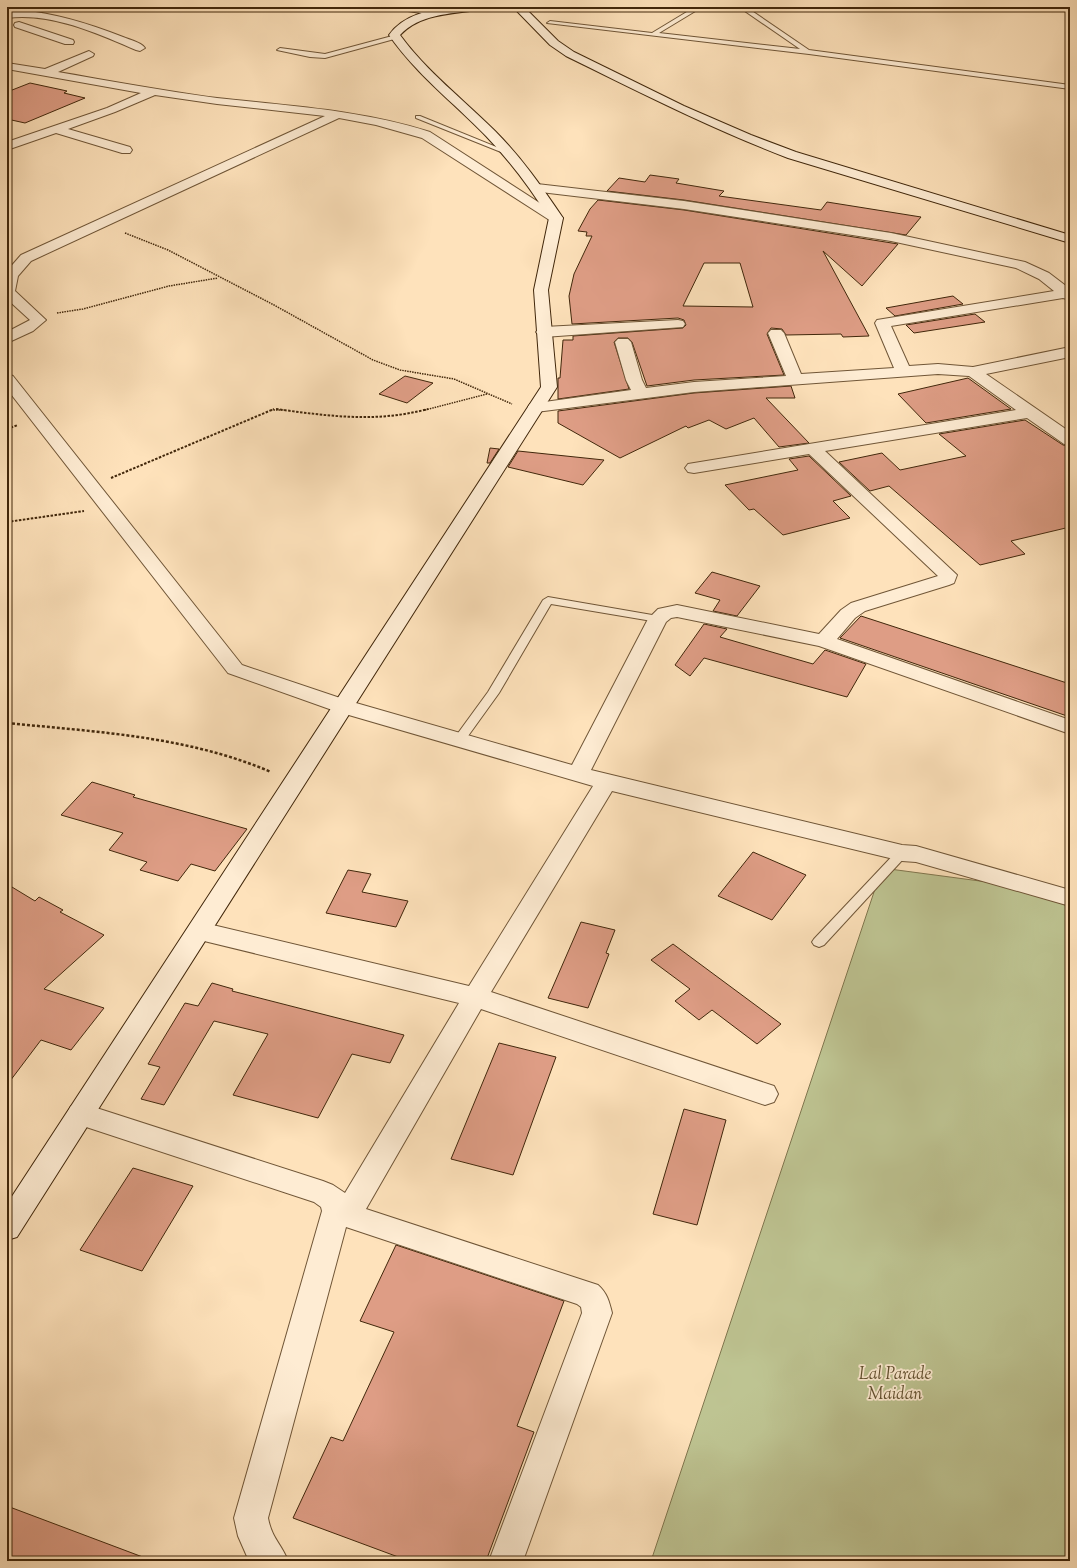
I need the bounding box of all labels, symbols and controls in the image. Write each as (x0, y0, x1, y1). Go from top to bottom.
park label: Lal Parade Maidan (859, 1363, 931, 1407)

